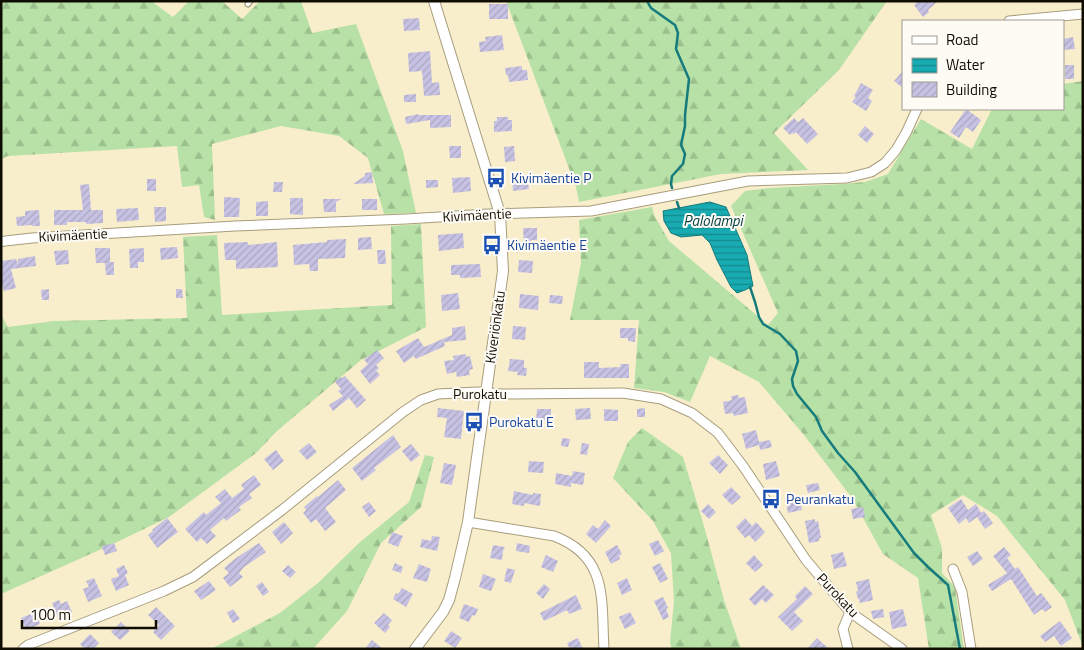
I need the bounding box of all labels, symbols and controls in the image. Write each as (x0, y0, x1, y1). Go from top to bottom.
legend (902, 20, 1064, 110)
text: Road (946, 28, 978, 51)
text: Water (946, 53, 985, 76)
text: Building (946, 78, 997, 101)
bus stop icon: Kivimäentie P (485, 167, 507, 189)
place label: Kivimäentie P (511, 167, 592, 188)
street label: Kivimäentie (442, 202, 512, 227)
water label: Palolampi (683, 209, 745, 232)
street label: Kivimäentie (38, 222, 108, 247)
bus stop icon: Kivimäentie E (481, 234, 503, 256)
place label: Kivimäentie E (507, 234, 587, 255)
street label: Kiveriönkatu (479, 289, 510, 365)
street label: Purokatu (453, 383, 507, 404)
bus stop icon: Purokatu E (463, 411, 485, 433)
place label: Purokatu E (489, 411, 554, 432)
bus stop icon: Peurankatu (760, 488, 782, 510)
place label: Peurankatu (786, 488, 854, 509)
street label: Purokatu (812, 568, 864, 622)
scale bar (22, 598, 156, 630)
text: 100 m (30, 603, 71, 626)

